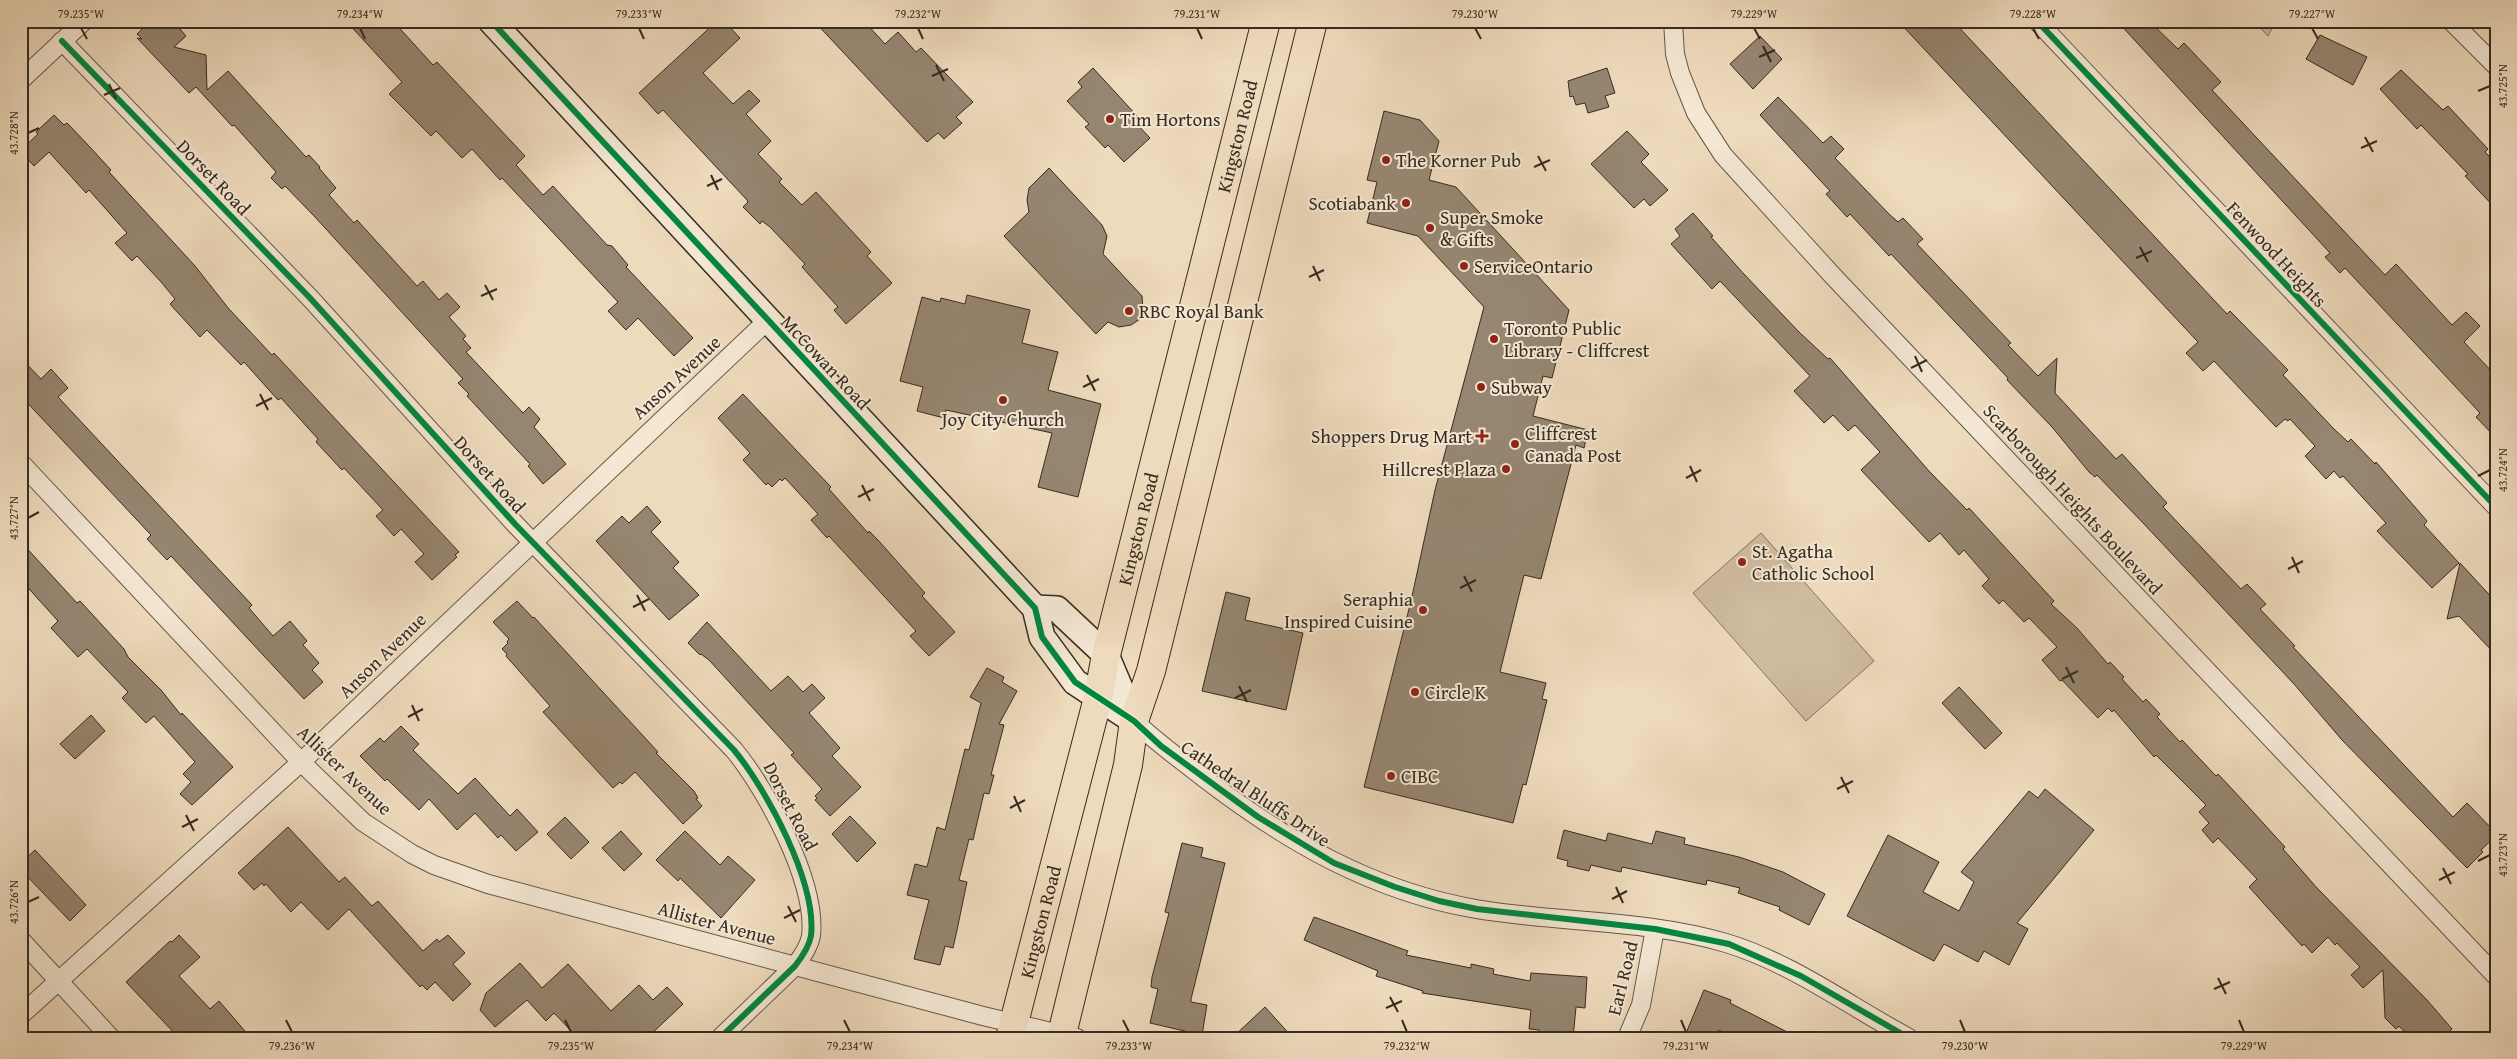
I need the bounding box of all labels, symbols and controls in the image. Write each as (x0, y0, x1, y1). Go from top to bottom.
text: 79.235°W (58, 5, 105, 22)
text: 79.234°W (337, 5, 384, 22)
text: 79.233°W (616, 5, 663, 22)
text: 79.232°W (895, 5, 942, 22)
text: 79.231°W (1174, 5, 1221, 22)
text: 79.230°W (1452, 5, 1499, 22)
text: 79.229°W (1731, 5, 1778, 22)
text: 79.228°W (2010, 5, 2057, 22)
text: 79.227°W (2289, 5, 2336, 22)
text: 43.725°N (2494, 64, 2511, 108)
street label: Kingston Road (1209, 76, 1265, 196)
place label: Tim Hortons (1120, 105, 1220, 133)
text: 43.728°N (5, 111, 22, 155)
marker: Tim Hortons (1104, 113, 1116, 125)
street label: Dorset Road (171, 133, 258, 222)
place label: The Korner Pub (1396, 146, 1521, 174)
marker: The Korner Pub (1380, 154, 1392, 166)
place label: Scotiabank (1308, 189, 1396, 217)
street label: Fenwood Heights (2220, 195, 2334, 313)
marker: Scotiabank (1400, 197, 1412, 209)
place label: Super Smoke & Gifts (1440, 203, 1543, 253)
marker: Super Smoke & Gifts (1424, 222, 1436, 234)
place label: ServiceOntario (1474, 252, 1593, 280)
marker: ServiceOntario (1458, 260, 1470, 272)
place label: RBC Royal Bank (1139, 297, 1264, 325)
marker: RBC Royal Bank (1123, 305, 1135, 317)
street label: McCowan Road (775, 308, 878, 416)
place label: Toronto Public Library - Cliffcrest (1504, 314, 1650, 364)
street label: Anson Avenue (625, 328, 727, 426)
marker: Toronto Public Library - Cliffcrest (1488, 333, 1500, 345)
place label: Subway (1491, 373, 1553, 401)
marker: Subway (1475, 381, 1487, 393)
marker: Joy City Church (997, 394, 1009, 406)
street label: Scarborough Heights Boulevard (1977, 397, 2170, 601)
place label: Joy City Church (940, 405, 1065, 433)
place label: Cliffcrest Canada Post (1525, 419, 1622, 469)
place label: Shoppers Drug Mart (1311, 422, 1472, 450)
street label: Dorset Road (447, 429, 533, 520)
marker: Shoppers Drug Mart (1476, 430, 1488, 442)
marker: Cliffcrest Canada Post (1509, 438, 1521, 450)
text: 43.724°N (2494, 448, 2511, 492)
place label: Hillcrest Plaza (1382, 455, 1496, 483)
marker: Hillcrest Plaza (1500, 463, 1512, 475)
street label: Kingston Road (1110, 469, 1166, 588)
text: 43.727°N (5, 496, 22, 540)
place label: St. Agatha Catholic School (1752, 537, 1874, 587)
marker: St. Agatha Catholic School (1736, 556, 1748, 568)
place label: Seraphia Inspired Cuisine (1284, 585, 1413, 635)
marker: Seraphia Inspired Cuisine (1417, 604, 1429, 616)
street label: Anson Avenue (332, 606, 432, 704)
place label: Circle K (1425, 678, 1487, 706)
marker: Circle K (1409, 686, 1421, 698)
street label: Allister Avenue (291, 718, 399, 822)
street label: Cathedral Bluffs Drive (1176, 733, 1336, 854)
street label: Dorset Road (757, 757, 826, 856)
place label: CIBC (1401, 762, 1438, 790)
marker: CIBC (1385, 770, 1397, 782)
text: 43.723°N (2494, 833, 2511, 877)
street label: Kingston Road (1012, 862, 1068, 981)
text: 43.726°N (5, 880, 22, 924)
street label: Allister Avenue (655, 894, 779, 952)
street label: Earl Road (1599, 937, 1645, 1018)
text: 79.236°W (269, 1037, 316, 1054)
text: 79.235°W (548, 1037, 595, 1054)
text: 79.234°W (827, 1037, 874, 1054)
text: 79.233°W (1106, 1037, 1153, 1054)
text: 79.232°W (1384, 1037, 1431, 1054)
text: 79.231°W (1663, 1037, 1710, 1054)
text: 79.230°W (1942, 1037, 1989, 1054)
text: 79.229°W (2221, 1037, 2268, 1054)

